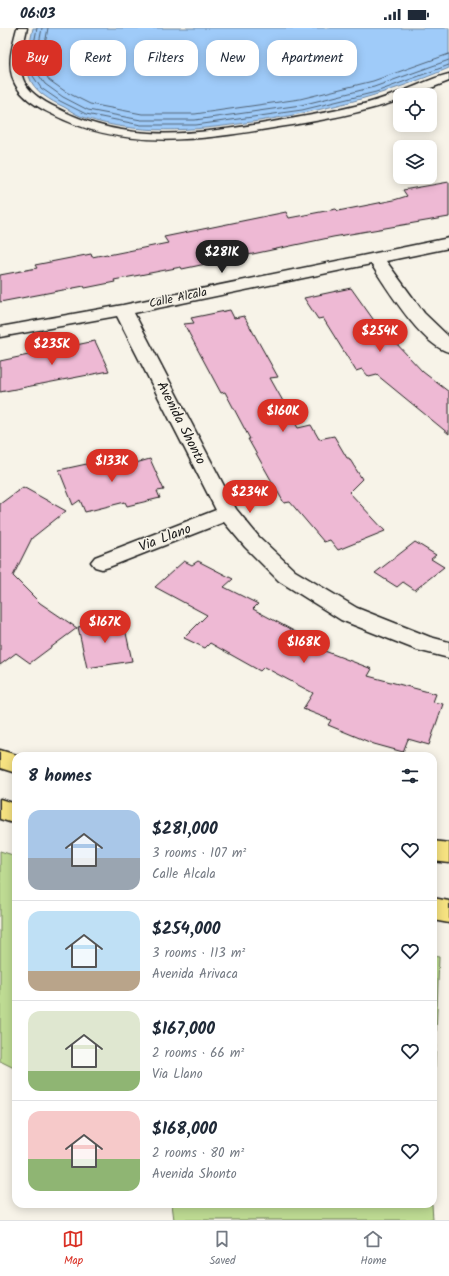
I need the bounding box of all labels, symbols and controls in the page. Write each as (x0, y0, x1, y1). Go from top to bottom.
text: 06:03 (20, 2, 55, 26)
chip: Buy (12, 40, 62, 76)
chip: Rent (70, 40, 126, 76)
chip: Filters (134, 40, 198, 76)
chip: New (206, 40, 259, 76)
chip: Apartment (267, 40, 357, 76)
map controls (393, 88, 437, 184)
button: locate (393, 88, 437, 132)
button: layers (393, 140, 437, 184)
pin: $281K (194, 240, 250, 274)
text: $281K (205, 242, 239, 263)
street label: Calle Alcala (147, 283, 209, 313)
pin: $254K (352, 319, 408, 353)
text: $254K (362, 321, 398, 342)
pin: $235K (24, 332, 80, 366)
text: $235K (34, 334, 70, 355)
street label: Avenida Shonto (150, 377, 212, 469)
pin: $160K (255, 399, 311, 433)
text: $160K (266, 401, 300, 422)
pin: $133K (84, 449, 140, 483)
text: $133K (95, 451, 129, 472)
pin: $234K (222, 480, 278, 514)
text: $234K (231, 482, 269, 503)
street label: Via Llano (136, 518, 194, 558)
pin: $167K (77, 610, 133, 644)
text: $167K (89, 612, 121, 633)
pin: $168K (276, 630, 332, 664)
text: $168K (287, 632, 321, 653)
text: 8 homes (28, 763, 92, 790)
icon: filters (399, 765, 421, 787)
text: $281,000 (152, 816, 218, 843)
icon: home (60, 826, 108, 874)
icon: heart (399, 839, 421, 861)
text: 3 rooms · 107 m² (152, 843, 246, 864)
text: Calle Alcala (152, 864, 216, 885)
text: $254,000 (152, 916, 220, 943)
icon: home (60, 927, 108, 975)
icon: heart (399, 940, 421, 962)
text: 3 rooms · 113 m² (152, 943, 245, 964)
text: Avenida Arivaca (152, 964, 238, 985)
text: $167,000 (152, 1016, 215, 1043)
icon: home (60, 1027, 108, 1075)
icon: heart (399, 1040, 421, 1062)
text: 2 rooms · 66 m² (152, 1043, 244, 1064)
text: Via Llano (152, 1064, 203, 1085)
text: $168,000 (152, 1116, 217, 1143)
icon: home (60, 1127, 108, 1175)
icon: heart (399, 1140, 421, 1162)
text: 2 rooms · 80 m² (152, 1143, 244, 1164)
text: Avenida Shonto (152, 1164, 237, 1185)
tab: Map (62, 1228, 84, 1270)
tab: Saved (209, 1228, 236, 1270)
tab: Home (360, 1228, 387, 1270)

